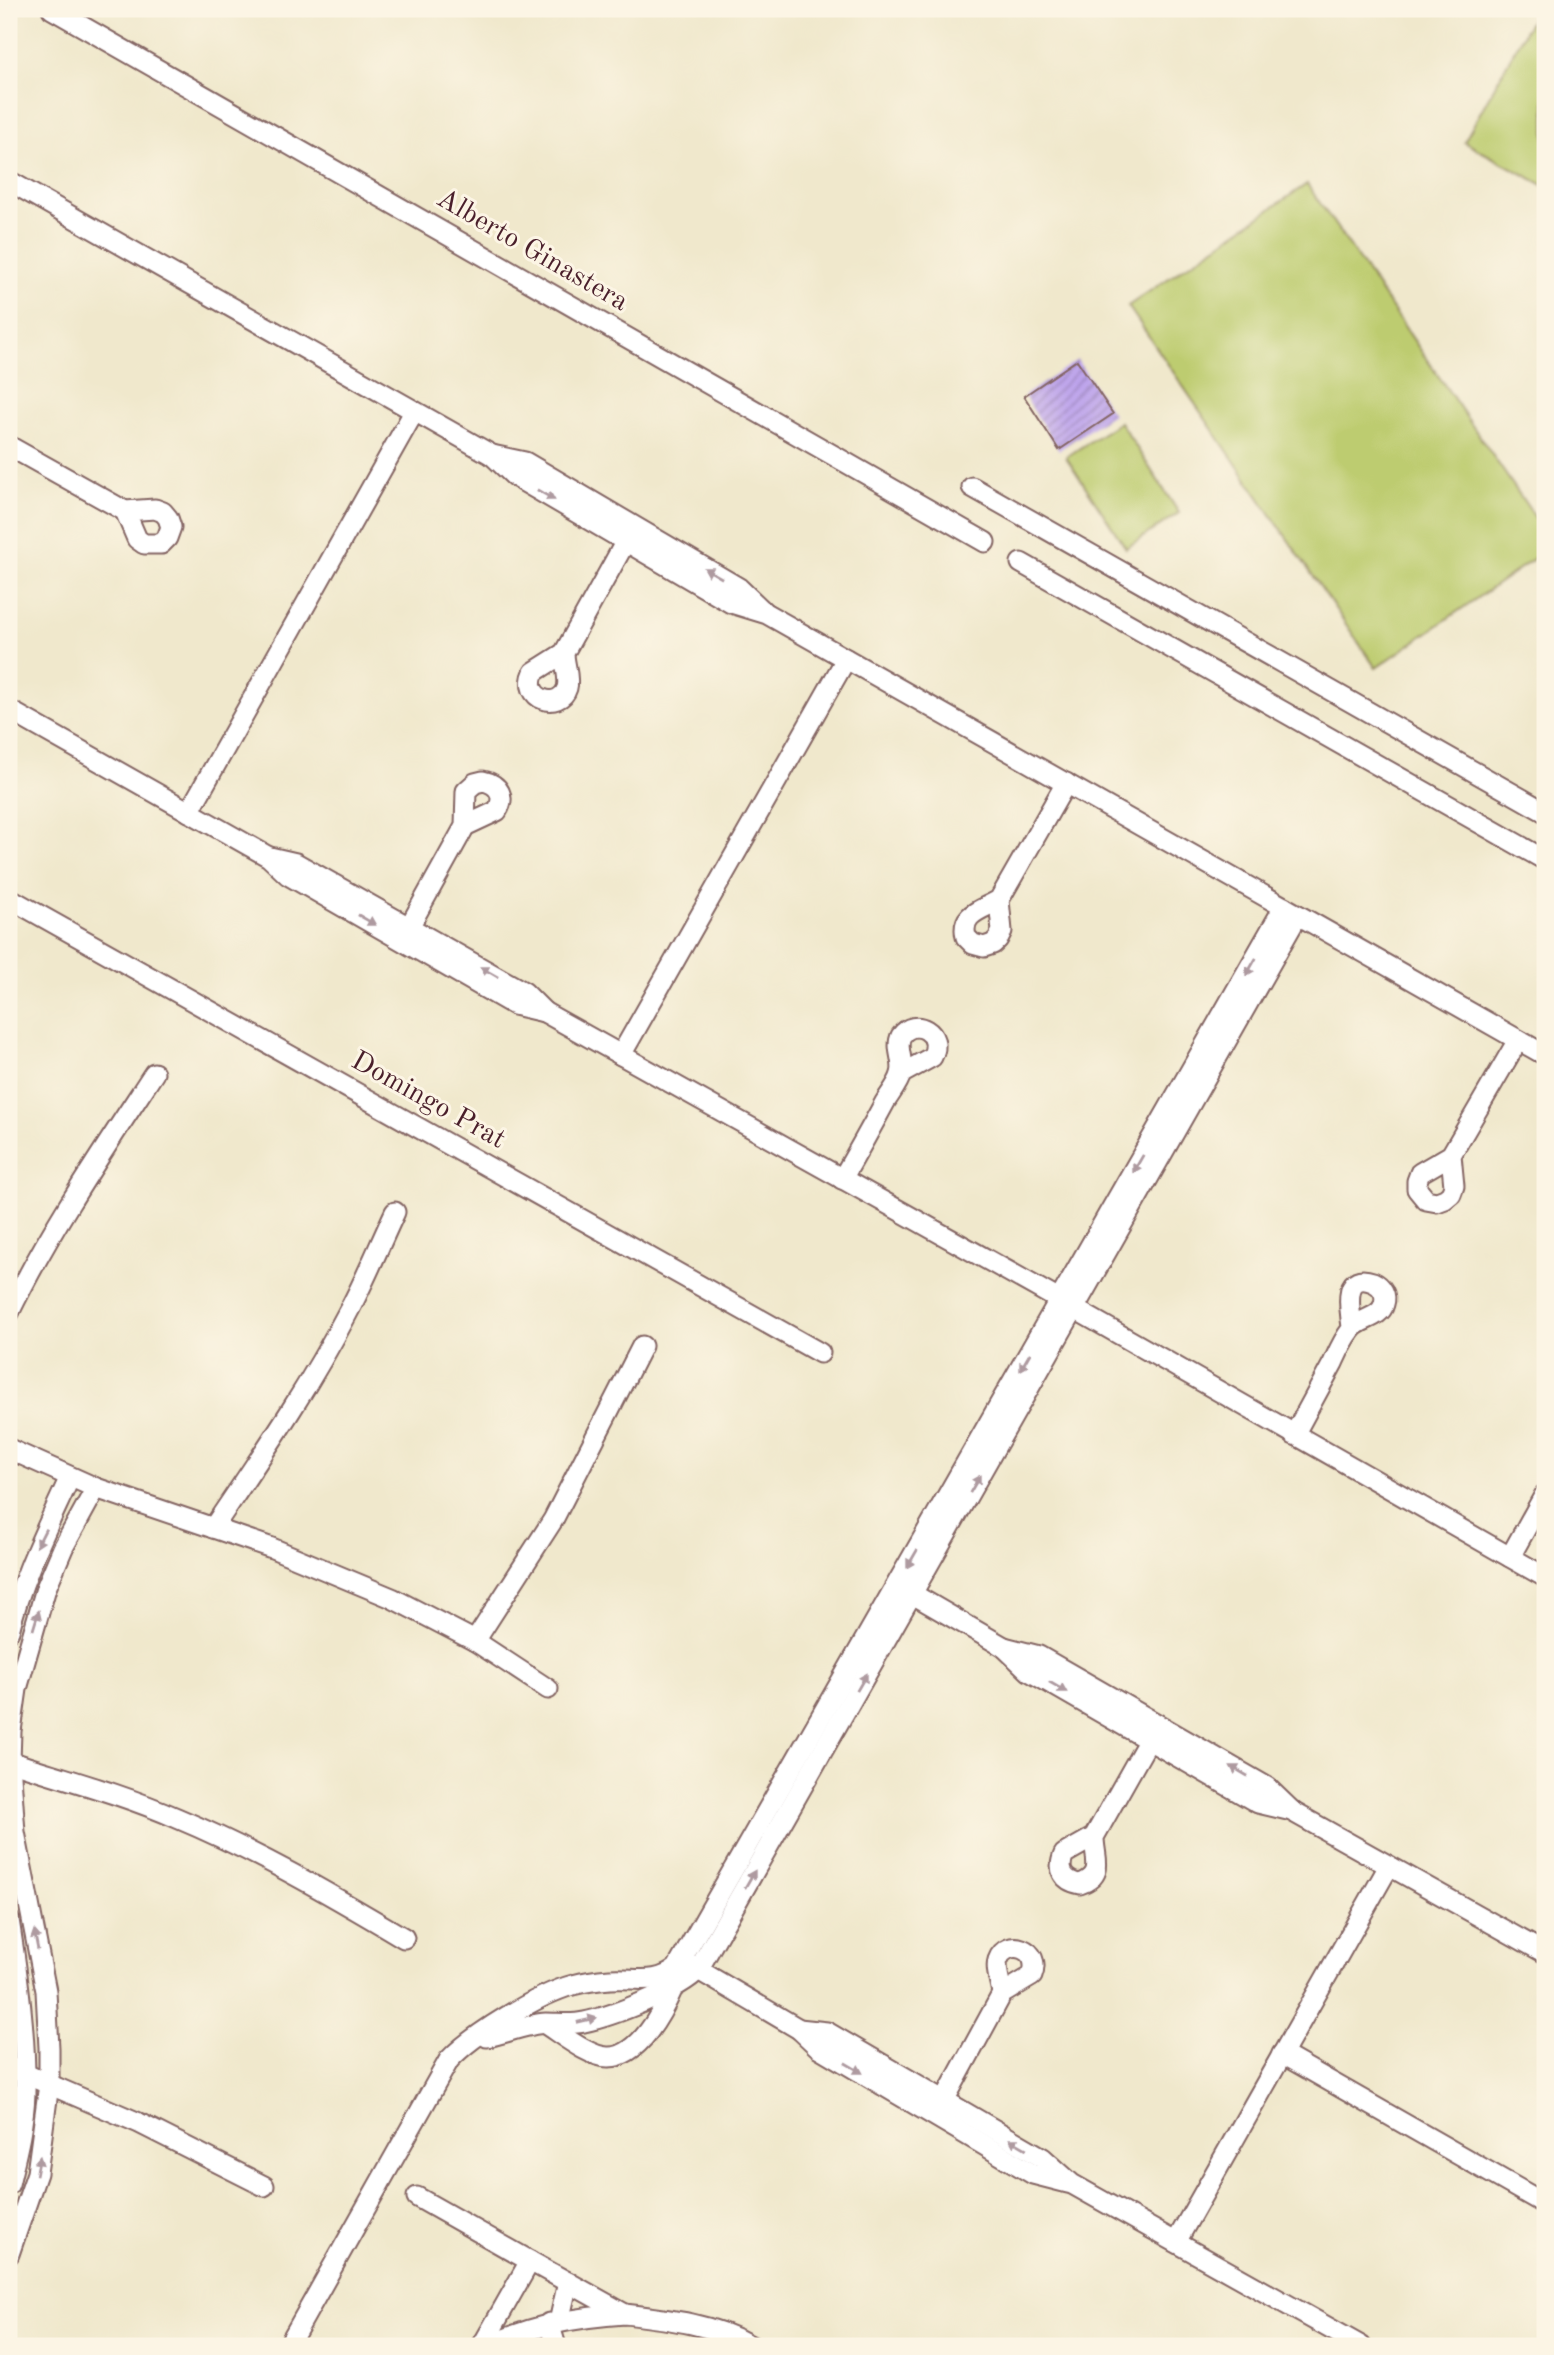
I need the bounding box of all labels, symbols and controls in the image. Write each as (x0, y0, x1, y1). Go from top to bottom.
street label: Alberto Ginastera (431, 185, 633, 317)
one-way arrow (537, 489, 556, 501)
one-way arrow (704, 566, 723, 579)
one-way arrow (357, 914, 377, 926)
one-way arrow (1244, 957, 1257, 976)
one-way arrow (479, 966, 499, 978)
street label: Domingo Prat (346, 1047, 510, 1155)
one-way arrow (1132, 1154, 1144, 1174)
one-way arrow (1019, 1352, 1031, 1371)
one-way arrow (969, 1474, 981, 1494)
one-way arrow (35, 1529, 47, 1549)
one-way arrow (906, 1549, 918, 1569)
one-way arrow (31, 1609, 41, 1630)
one-way arrow (856, 1672, 868, 1691)
one-way arrow (1048, 1681, 1067, 1693)
one-way arrow (1229, 1765, 1248, 1777)
one-way arrow (744, 1870, 756, 1889)
one-way arrow (31, 1929, 42, 1951)
one-way arrow (576, 2015, 598, 2026)
one-way arrow (845, 2062, 864, 2074)
one-way arrow (1008, 2137, 1027, 2150)
one-way arrow (32, 2155, 43, 2177)

